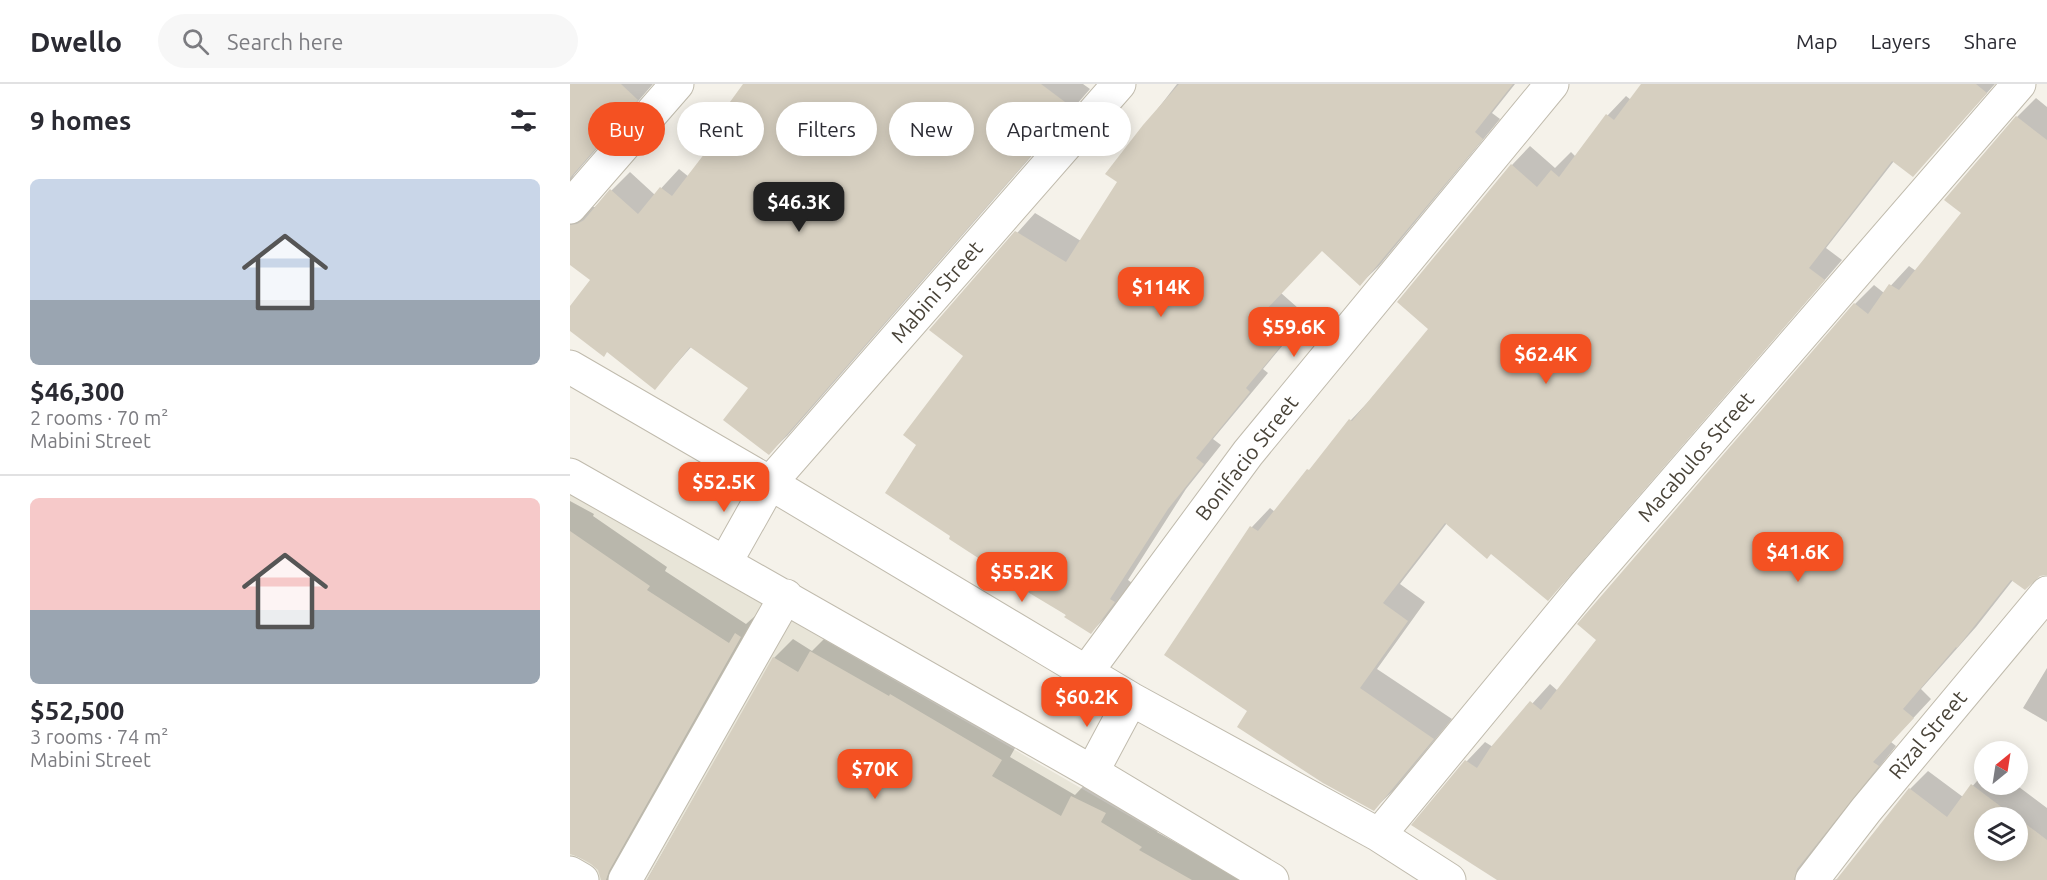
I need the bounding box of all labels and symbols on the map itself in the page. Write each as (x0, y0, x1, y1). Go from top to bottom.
pin: $46.3K (750, 182, 848, 233)
street label: Mabini Street (886, 236, 987, 347)
pin: $114K (1119, 267, 1203, 318)
pin: $59.6K (1245, 307, 1343, 358)
pin: $62.4K (1497, 334, 1595, 385)
street label: Macabulos Street (1632, 387, 1758, 526)
street label: Bonifacio Street (1190, 390, 1302, 525)
pin: $52.5K (675, 462, 773, 513)
pin: $41.6K (1749, 532, 1847, 583)
pin: $55.2K (973, 552, 1071, 603)
pin: $60.2K (1038, 677, 1136, 728)
street label: Rizal Street (1883, 685, 1971, 783)
north arrow (1974, 741, 2028, 795)
pin: $70K (839, 749, 911, 800)

